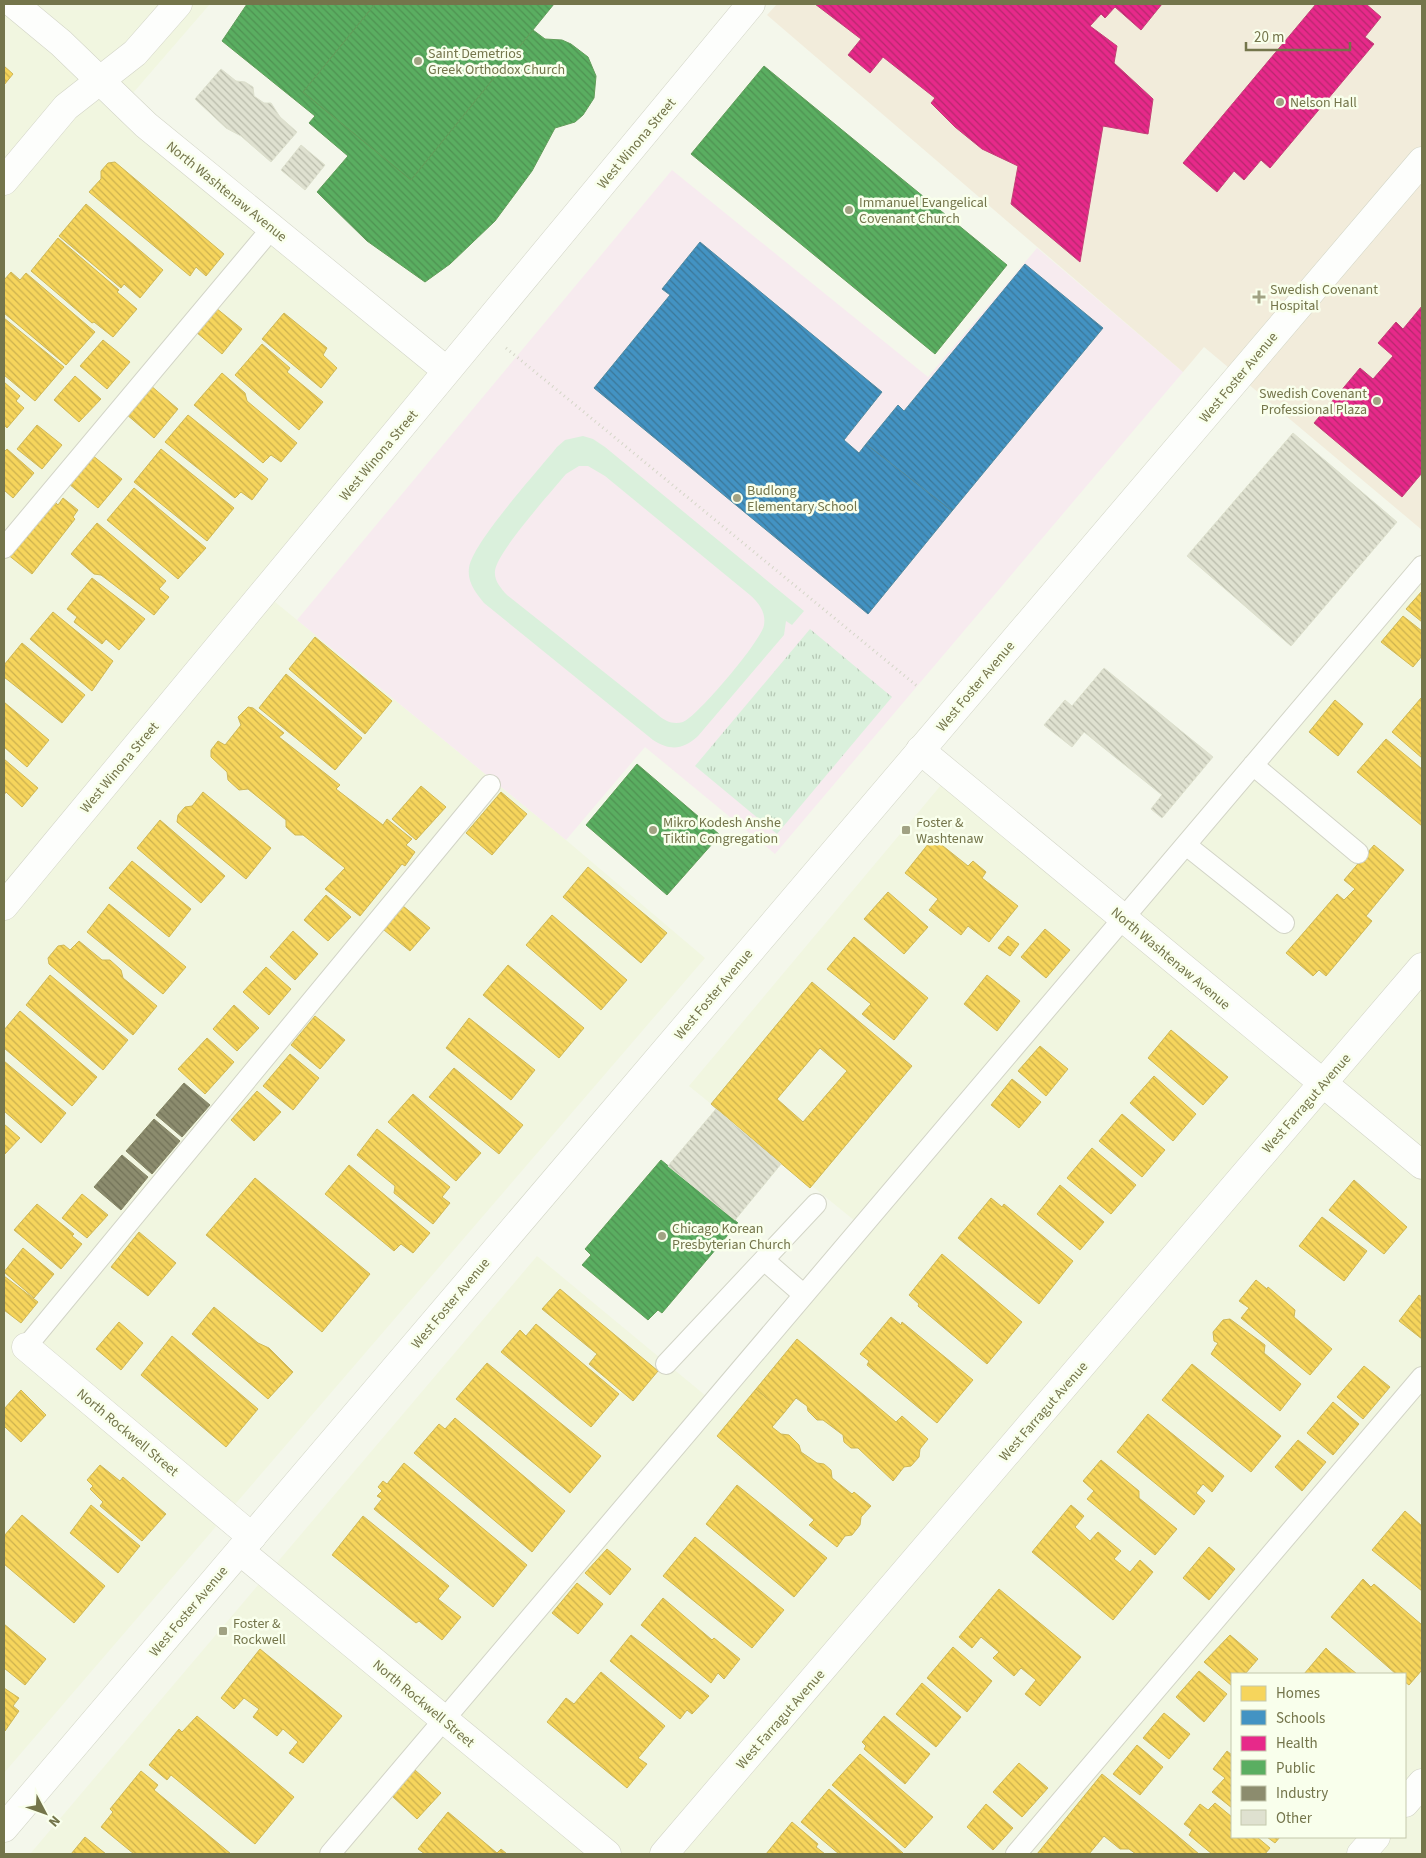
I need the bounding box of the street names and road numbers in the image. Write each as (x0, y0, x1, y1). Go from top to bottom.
street label: West Winona Street (593, 94, 681, 193)
street label: North Washtenaw Avenue (162, 137, 291, 247)
street label: West Foster Avenue (1195, 328, 1283, 427)
street label: West Winona Street (335, 406, 423, 505)
street label: West Foster Avenue (932, 637, 1020, 736)
street label: West Winona Street (76, 718, 164, 817)
street label: North Washtenaw Avenue (1106, 903, 1234, 1015)
street label: West Foster Avenue (670, 945, 758, 1044)
street label: West Farragut Avenue (1258, 1049, 1356, 1158)
street label: West Foster Avenue (407, 1254, 495, 1353)
street label: West Farragut Avenue (995, 1357, 1093, 1466)
street label: North Rockwell Street (72, 1384, 183, 1482)
street label: West Foster Avenue (145, 1562, 233, 1661)
street label: North Rockwell Street (368, 1655, 479, 1753)
street label: West Farragut Avenue (732, 1665, 830, 1774)

